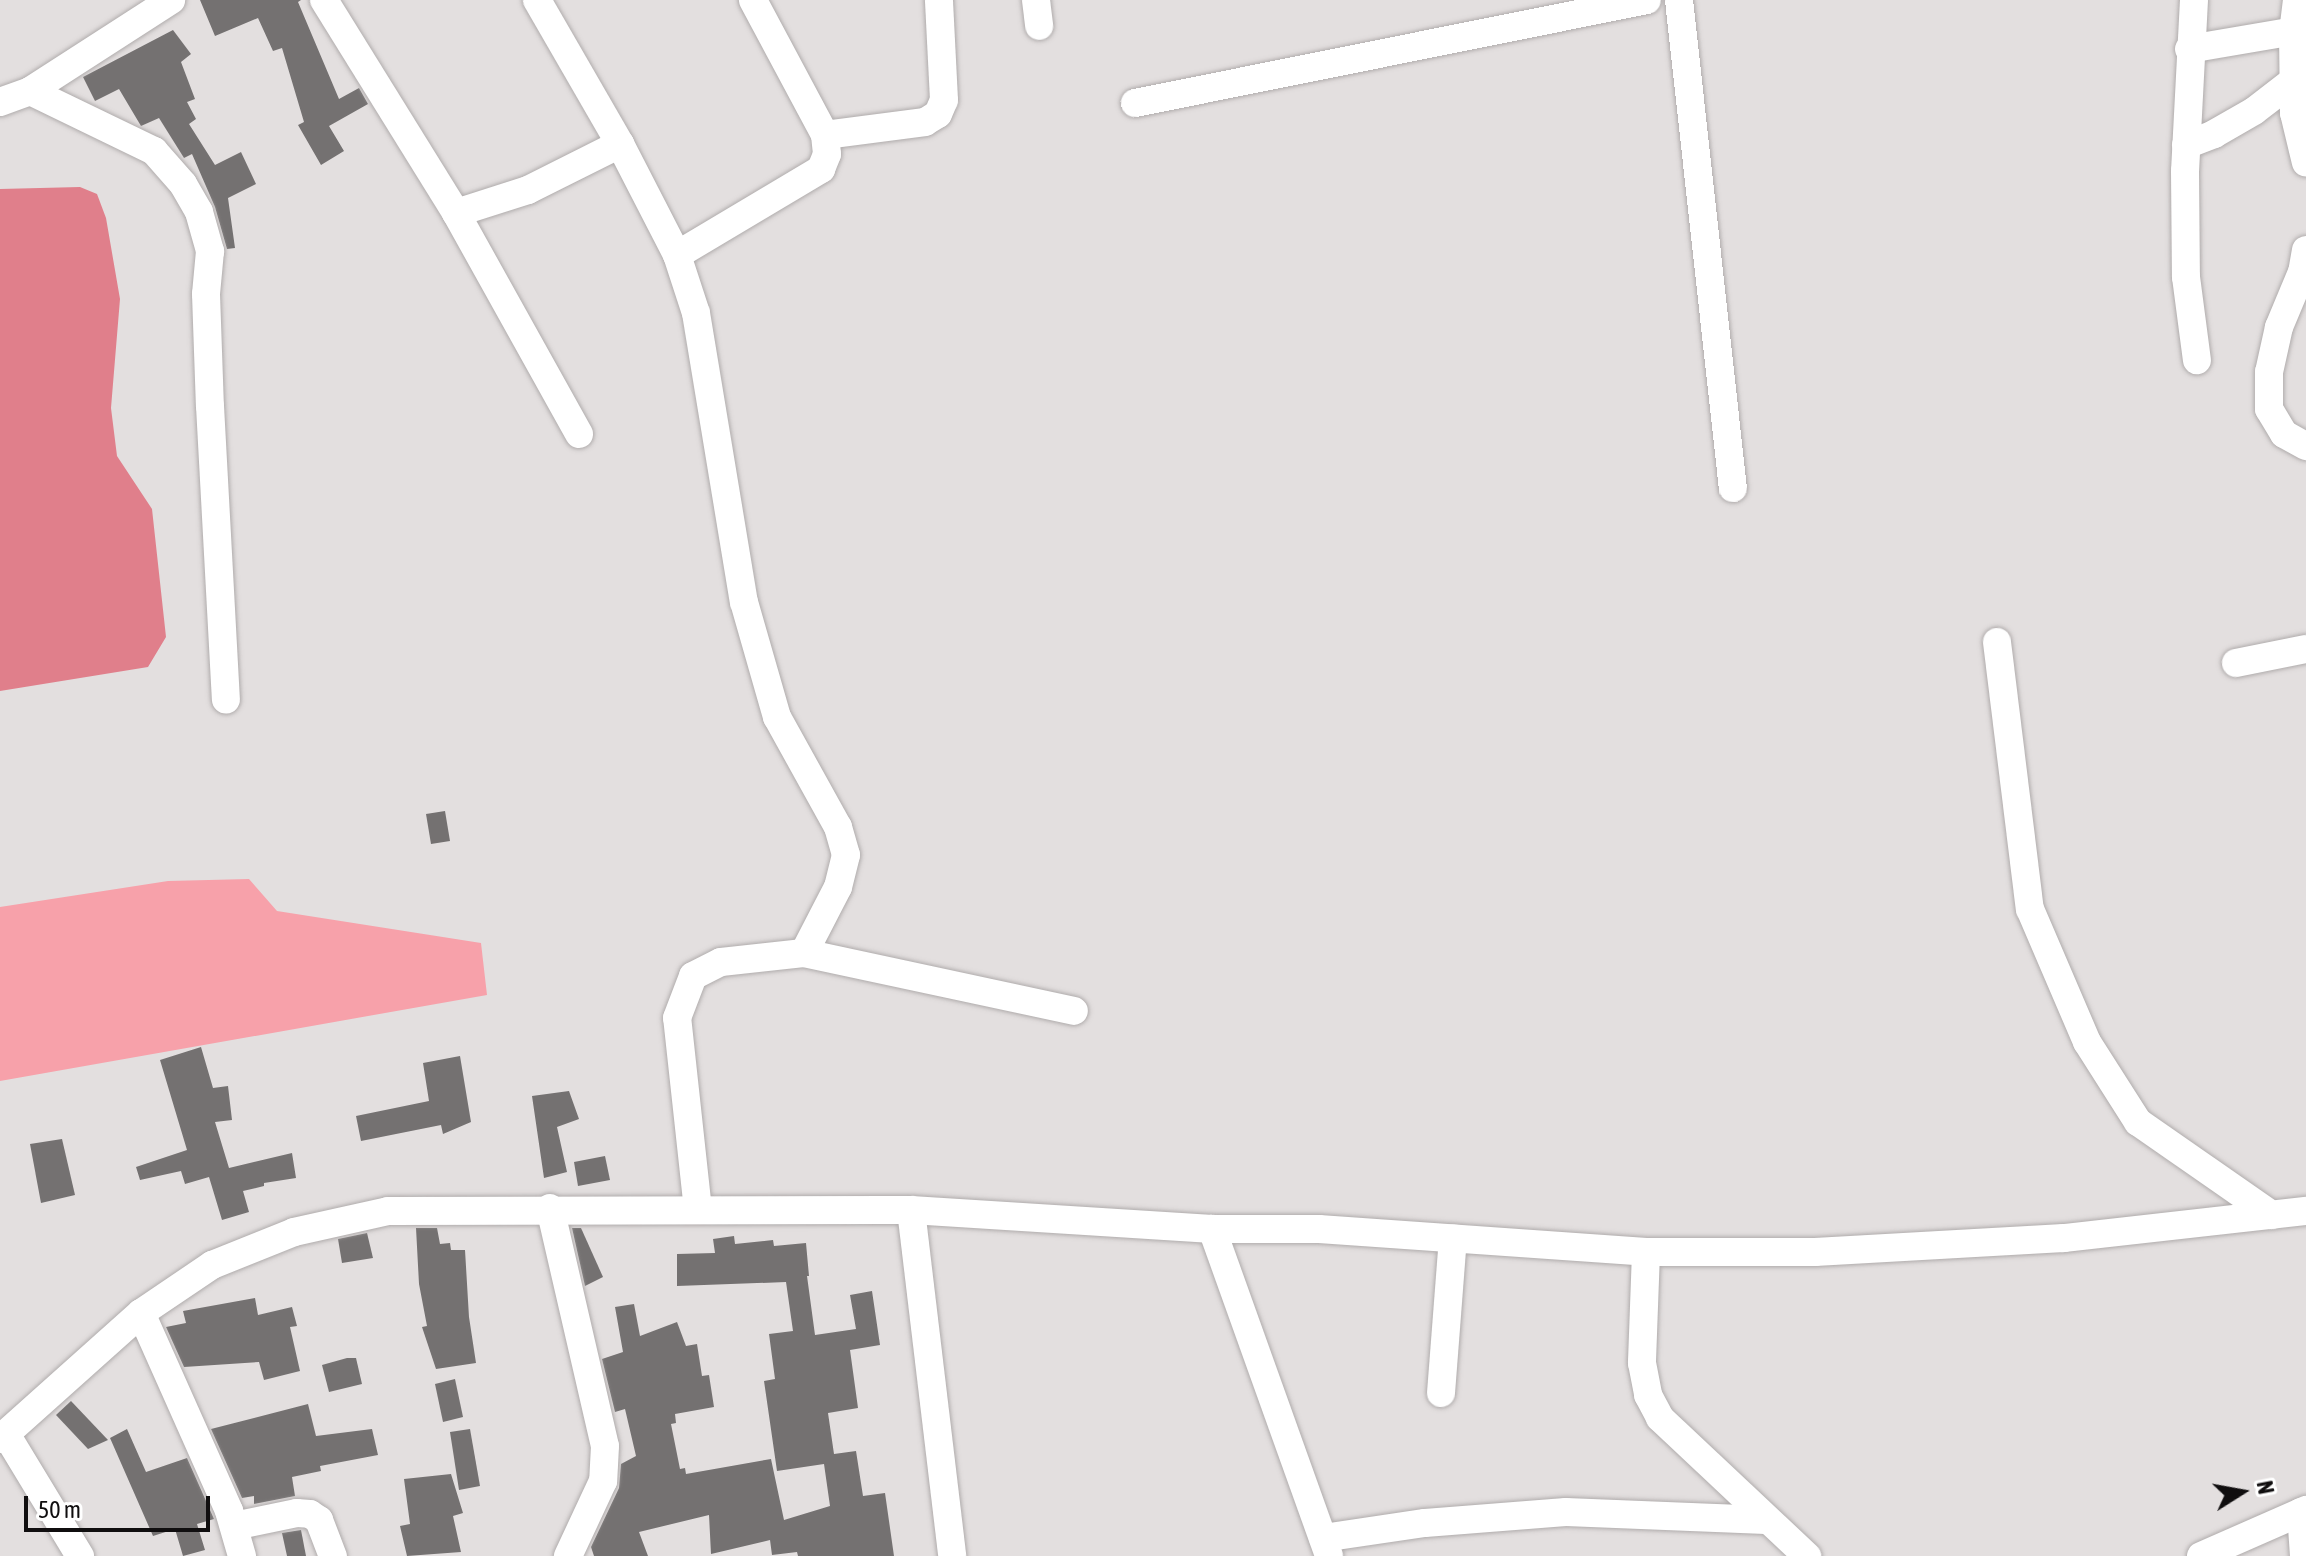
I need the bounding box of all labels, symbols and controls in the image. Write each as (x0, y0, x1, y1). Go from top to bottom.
north arrow (2202, 1452, 2282, 1532)
text: N (2252, 1479, 2280, 1496)
scale bar (28, 1480, 214, 1530)
text: 50 m (38, 1496, 81, 1523)

